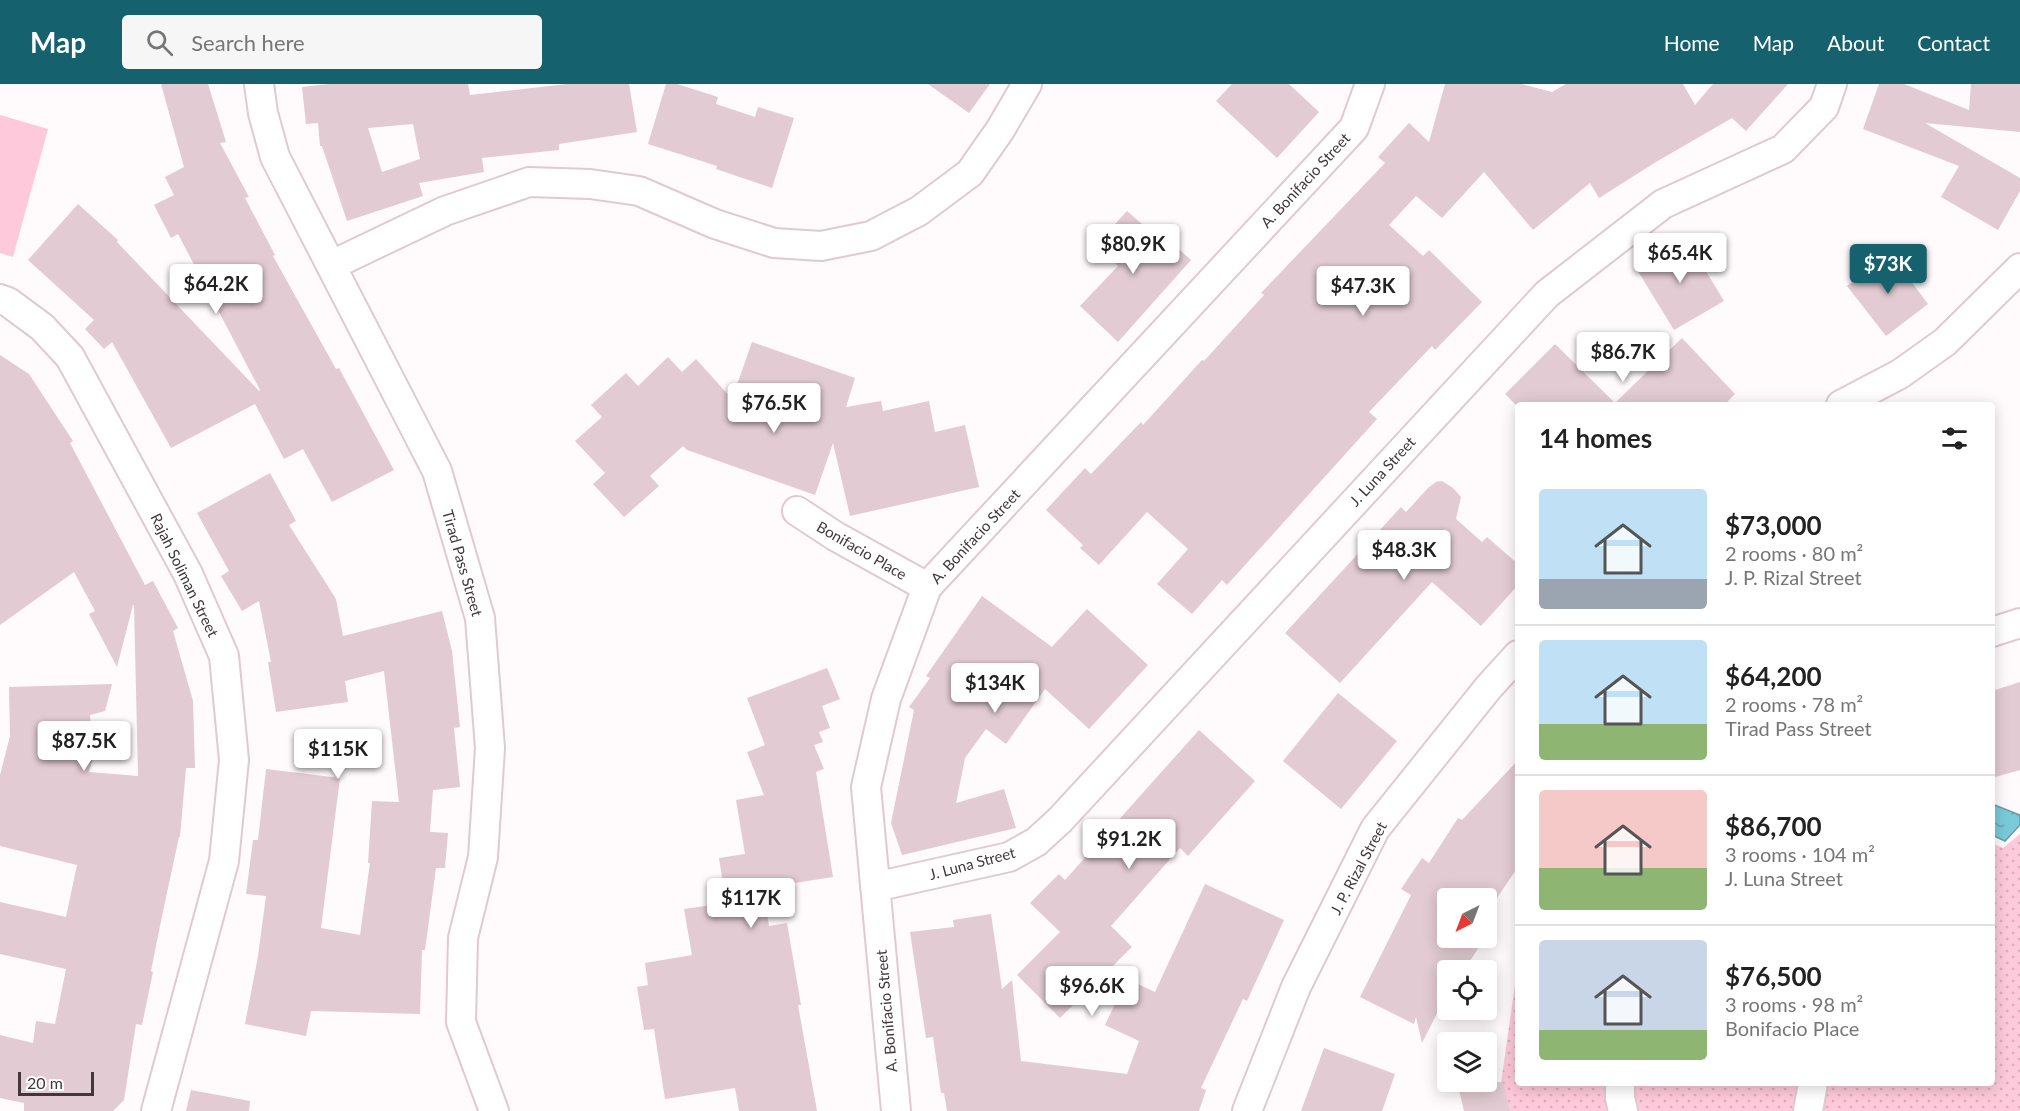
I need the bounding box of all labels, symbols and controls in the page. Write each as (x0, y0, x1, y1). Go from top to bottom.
search box (122, 15, 542, 69)
text: Map (30, 25, 86, 59)
icon: search (143, 26, 176, 59)
text: Search here (191, 29, 305, 56)
text: Home (1664, 30, 1720, 55)
text: Map (1753, 30, 1794, 55)
text: About (1827, 30, 1884, 55)
text: Contact (1917, 30, 1990, 55)
street label: A. Bonifacio Street (1257, 128, 1354, 231)
pin: $80.9K (1084, 224, 1182, 275)
text: $80.9K (1101, 231, 1165, 255)
pin: $65.4K (1631, 233, 1729, 284)
text: $65.4K (1648, 240, 1712, 264)
pin: $73K (1852, 244, 1924, 295)
text: $73K (1864, 251, 1912, 275)
pin: $64.2K (167, 264, 265, 315)
pin: $47.3K (1314, 266, 1412, 317)
text: $64.2K (184, 271, 248, 295)
text: $47.3K (1331, 273, 1395, 297)
pin: $86.7K (1574, 332, 1672, 383)
text: $86.7K (1591, 339, 1655, 363)
pin: $76.5K (725, 383, 823, 434)
text: $76.5K (742, 390, 806, 414)
text: 14 homes (1539, 422, 1652, 454)
icon: filters (1938, 422, 1971, 455)
street label: J. Luna Street (1345, 432, 1419, 509)
street label: A. Bonifacio Street (927, 484, 1024, 587)
street label: Tirad Pass Street (439, 508, 487, 619)
text: $73,000 (1725, 509, 1822, 541)
street label: Rajah Soliman Street (147, 510, 223, 640)
icon: home (1587, 513, 1659, 585)
street label: Bonifacio Place (814, 517, 910, 583)
pin: $48.3K (1355, 530, 1453, 581)
text: $48.3K (1372, 537, 1436, 561)
text: 2 rooms · 80 m² (1725, 541, 1863, 565)
text: J. P. Rizal Street (1725, 565, 1862, 589)
text: $64,200 (1725, 660, 1822, 692)
pin: $134K (953, 663, 1037, 714)
icon: home (1587, 664, 1659, 736)
text: $134K (965, 670, 1025, 694)
text: 2 rooms · 78 m² (1725, 692, 1863, 716)
text: Tirad Pass Street (1725, 716, 1872, 740)
pin: $87.5K (35, 721, 133, 772)
text: $87.5K (52, 728, 116, 752)
pin: $115K (296, 729, 380, 780)
text: $115K (308, 736, 368, 760)
text: $86,700 (1725, 810, 1822, 842)
icon: home (1587, 814, 1659, 886)
street label: J. P. Rizal Street (1326, 818, 1390, 917)
pin: $91.2K (1080, 819, 1178, 870)
text: $91.2K (1097, 826, 1161, 850)
text: 3 rooms · 104 m² (1725, 842, 1875, 866)
street label: J. Luna Street (927, 843, 1018, 883)
text: J. Luna Street (1725, 866, 1843, 890)
pin: $117K (709, 878, 793, 929)
text: $117K (721, 885, 781, 909)
north arrow (1437, 888, 1497, 948)
map controls (1437, 888, 1497, 1092)
street label: A. Bonifacio Street (872, 948, 900, 1073)
button: locate (1437, 960, 1497, 1020)
text: $76,500 (1725, 960, 1822, 992)
icon: home (1587, 964, 1659, 1036)
pin: $96.6K (1043, 966, 1141, 1017)
text: $96.6K (1060, 973, 1124, 997)
text: 3 rooms · 98 m² (1725, 992, 1863, 1016)
text: Bonifacio Place (1725, 1016, 1859, 1040)
button: layers (1437, 1032, 1497, 1092)
scale bar (18, 1069, 94, 1096)
text: 20 m (27, 1073, 63, 1092)

